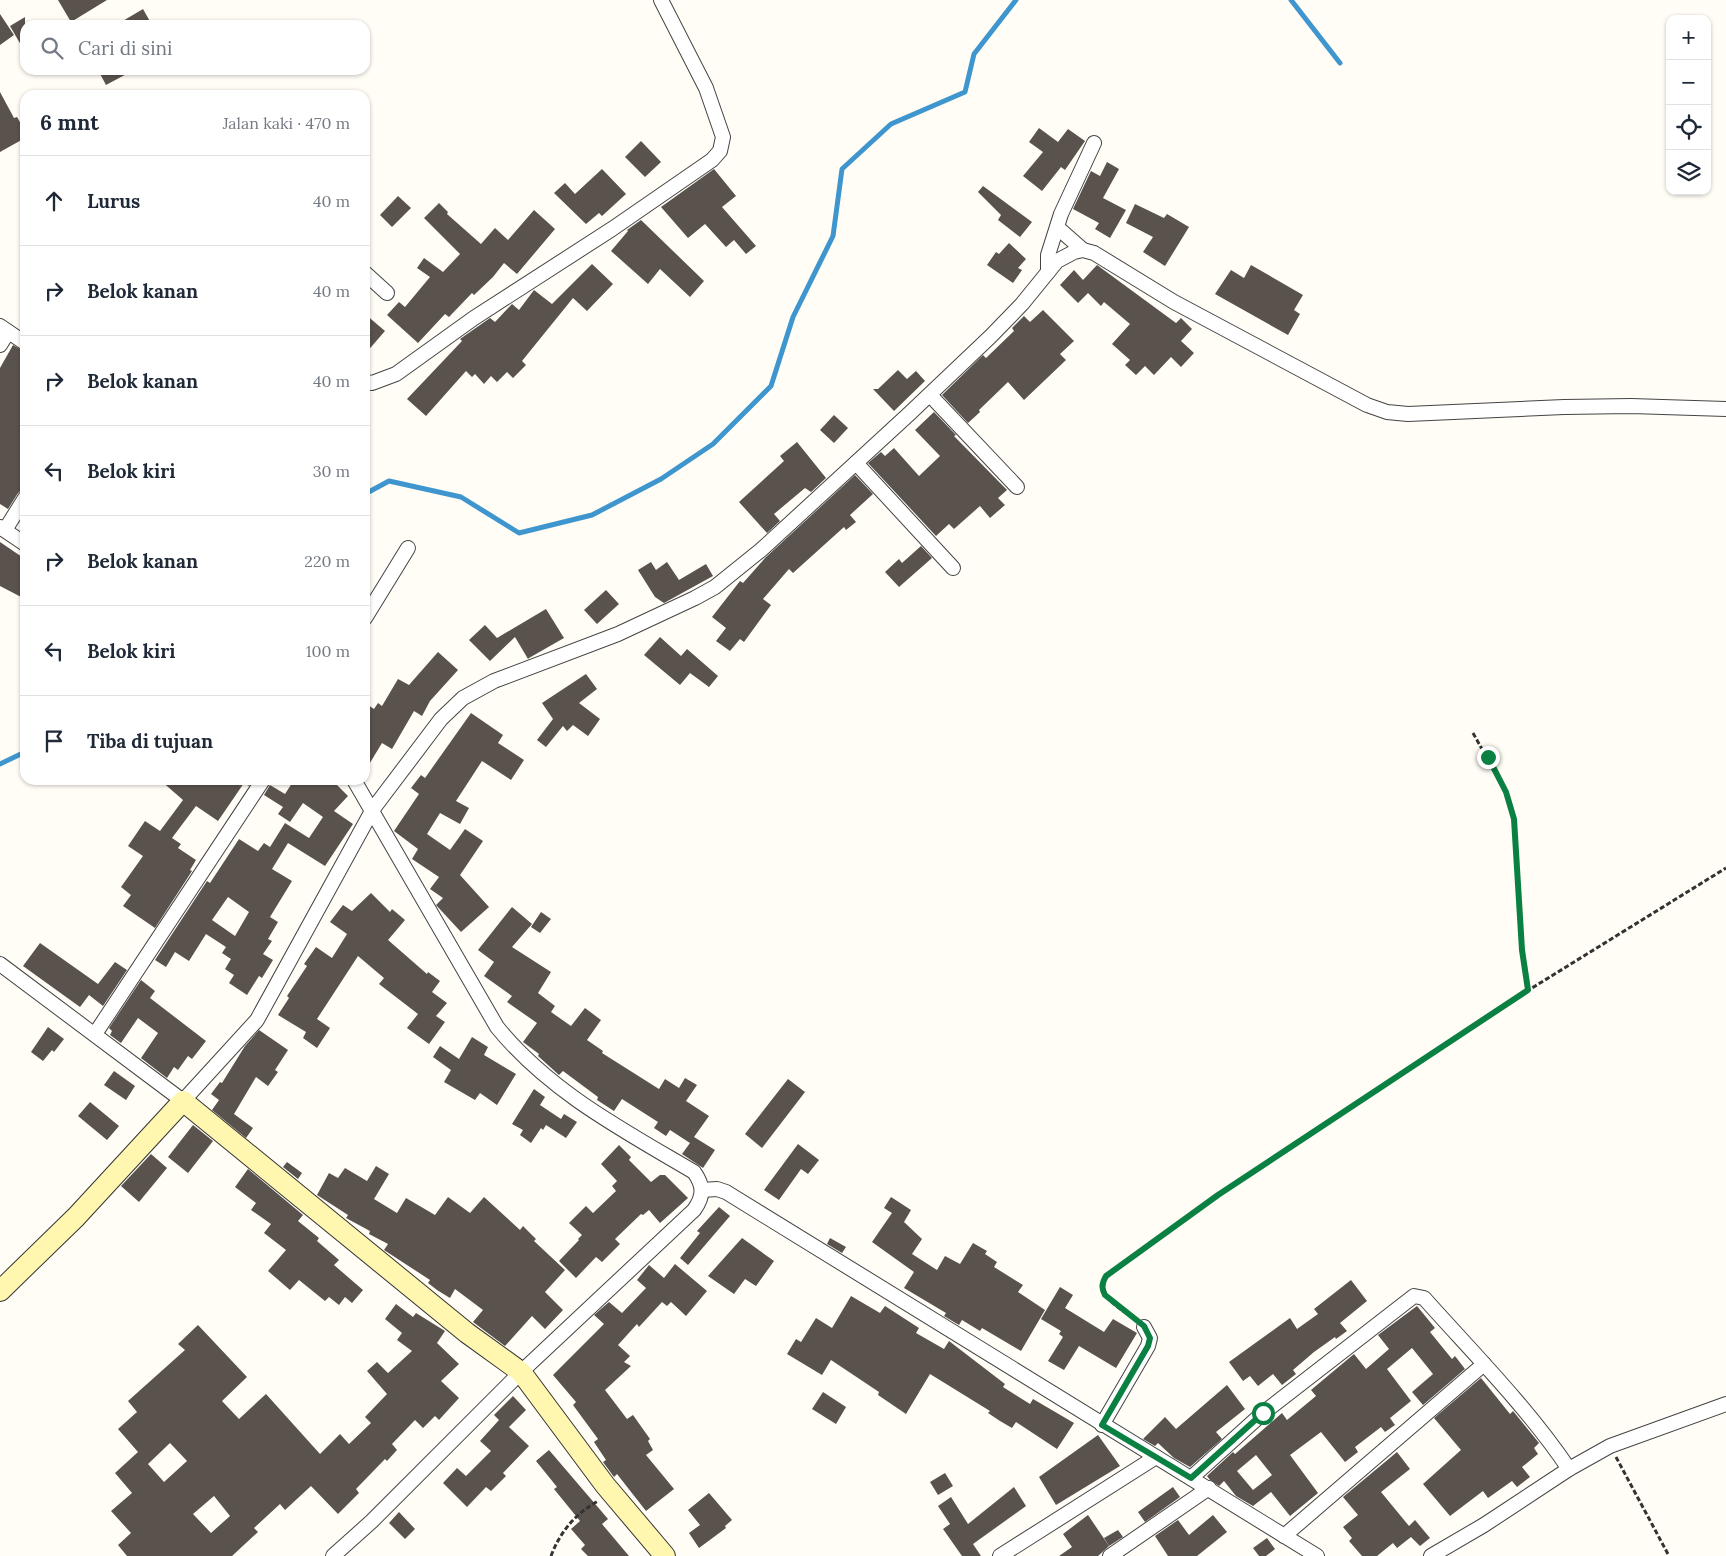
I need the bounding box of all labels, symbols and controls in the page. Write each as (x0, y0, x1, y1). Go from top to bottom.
map controls (1666, 15, 1711, 195)
button: + (1666, 15, 1711, 60)
search box (20, 20, 370, 75)
icon: search (38, 34, 66, 62)
text: Cari di sini (78, 36, 172, 60)
button: − (1666, 60, 1711, 105)
button: locate (1666, 105, 1711, 150)
text: 6 mnt (40, 109, 99, 136)
text: Jalan kaki · 470 m (223, 113, 350, 133)
button: layers (1666, 150, 1711, 195)
icon: ahead (40, 187, 68, 215)
text: Lurus (87, 189, 140, 213)
text: 40 m (313, 191, 350, 211)
icon: right (40, 277, 68, 305)
text: Belok kanan (87, 279, 198, 303)
text: 40 m (313, 281, 350, 301)
icon: right (40, 367, 68, 395)
text: Belok kanan (87, 369, 198, 393)
text: 40 m (313, 371, 350, 391)
icon: left (40, 457, 68, 485)
text: Belok kiri (87, 459, 176, 483)
text: 30 m (313, 461, 350, 481)
icon: right (40, 547, 68, 575)
text: Belok kanan (87, 549, 198, 573)
text: 220 m (304, 551, 350, 571)
icon: left (40, 637, 68, 665)
text: Belok kiri (87, 639, 176, 663)
text: 100 m (306, 641, 350, 661)
icon: arrive (40, 727, 68, 755)
text: Tiba di tujuan (87, 729, 213, 753)
route end (1477, 746, 1500, 769)
route start (1252, 1402, 1275, 1425)

